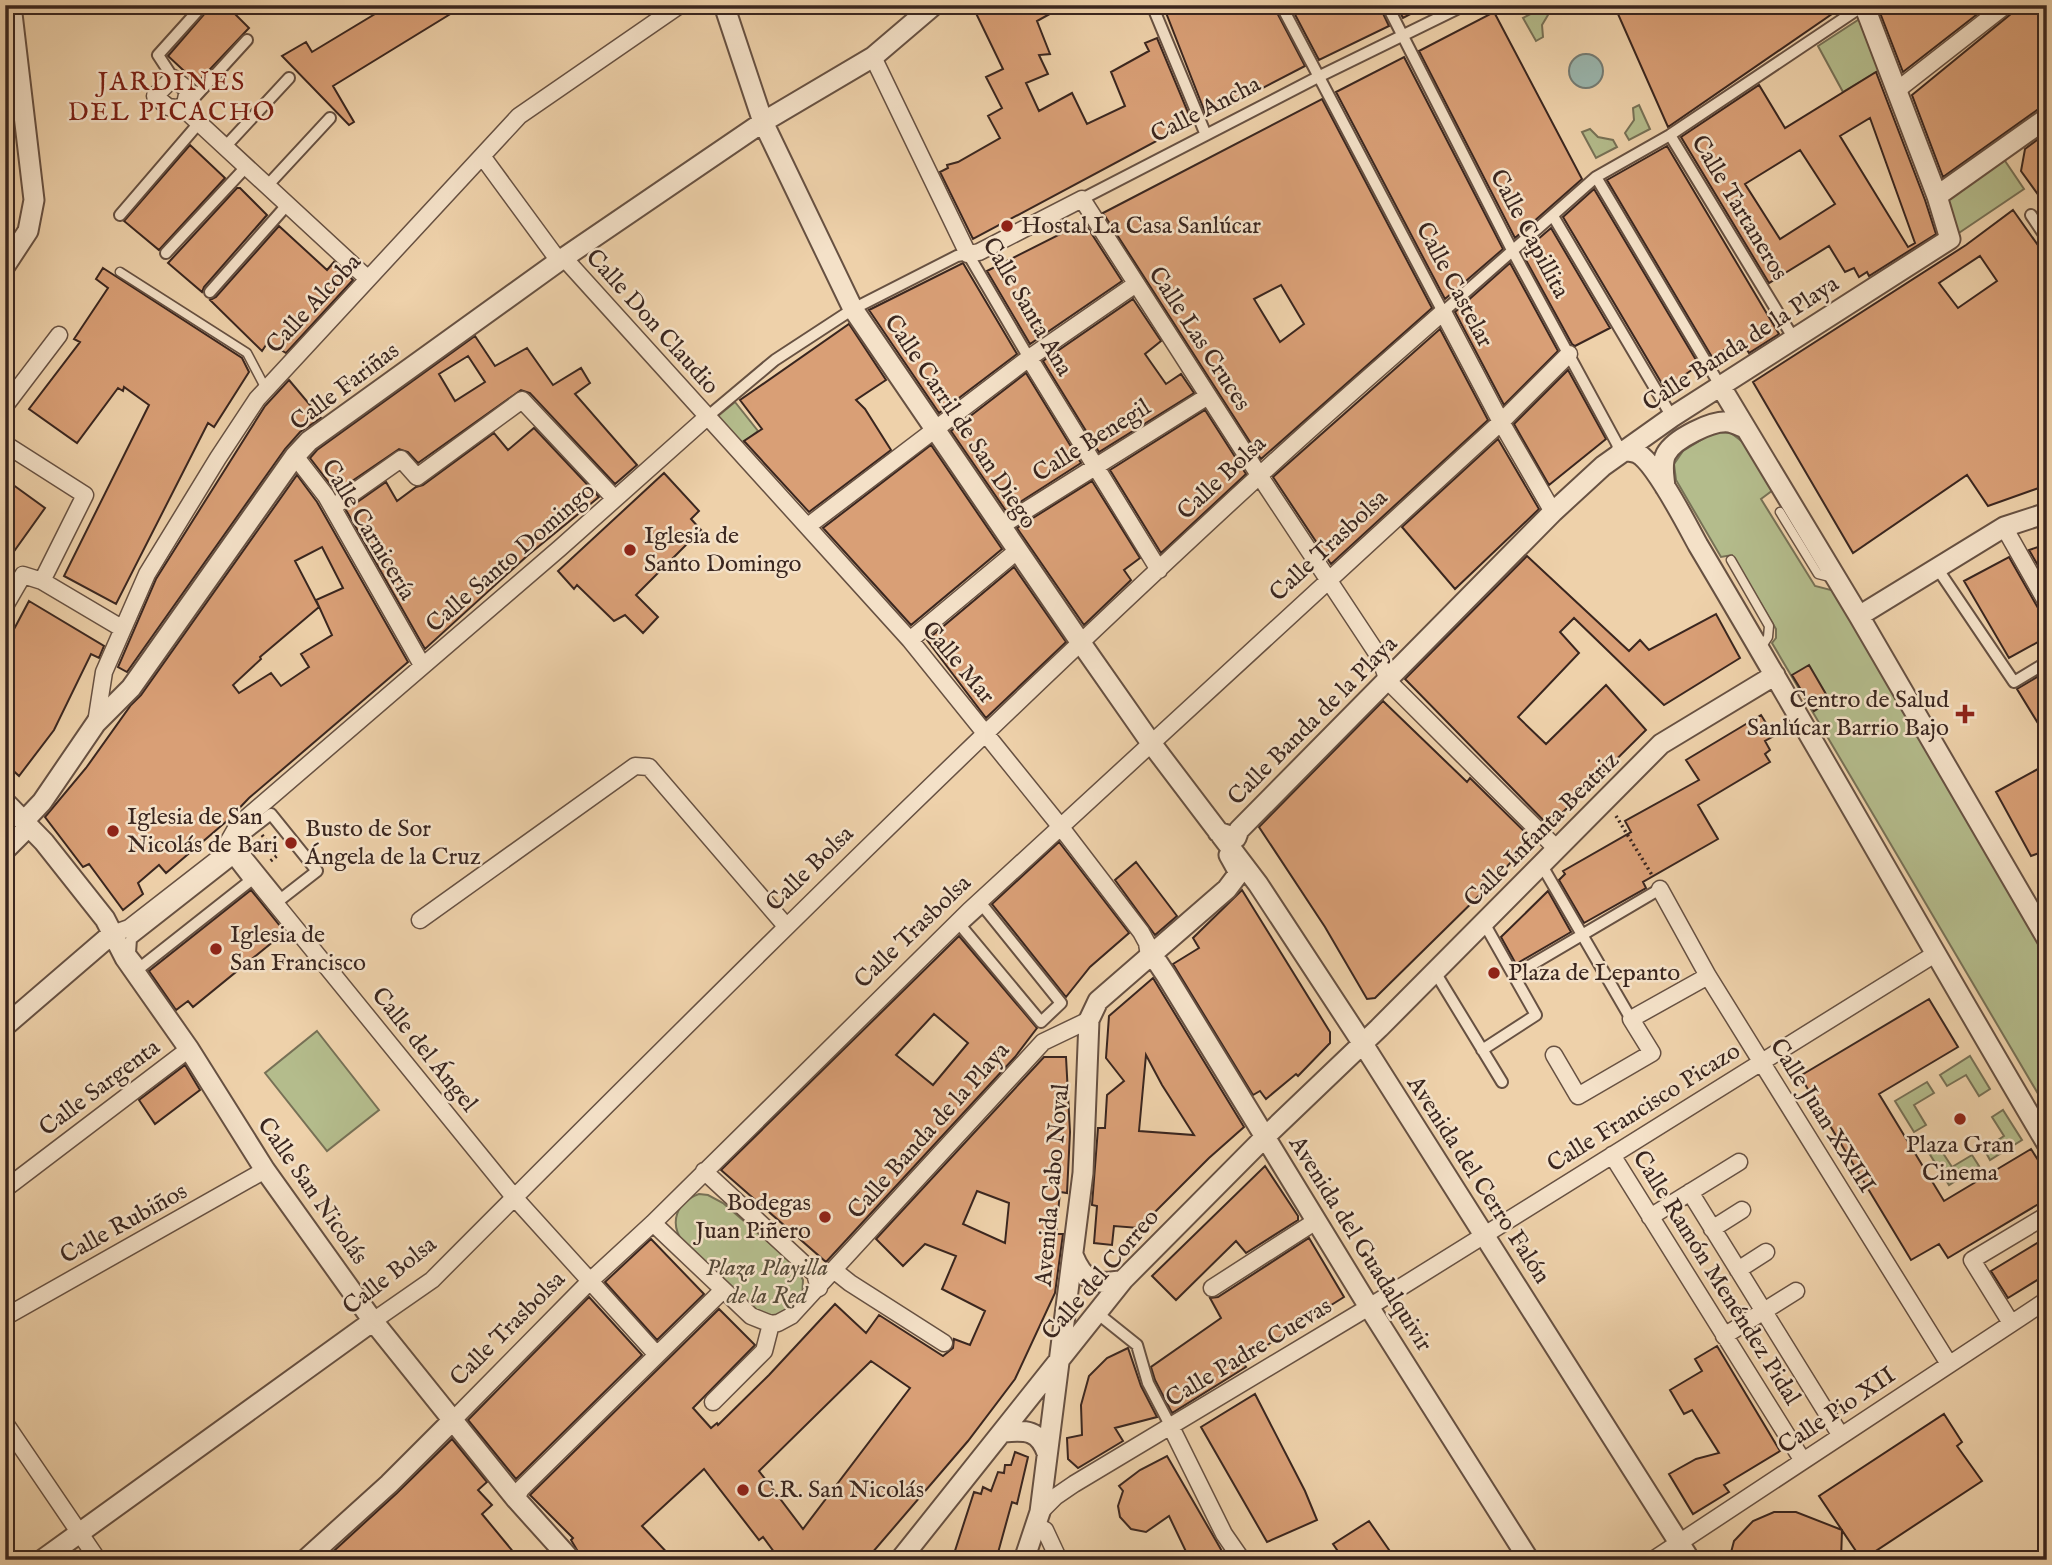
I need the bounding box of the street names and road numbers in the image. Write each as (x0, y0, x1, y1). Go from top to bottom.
street label: Calle Ancha (1146, 69, 1267, 151)
street label: Calle Tartaneros (1683, 130, 1795, 286)
street label: Calle Capillita (1482, 164, 1576, 304)
street label: Calle Castelar (1408, 217, 1500, 353)
street label: Calle Santa Ana (975, 232, 1080, 383)
street label: Calle Don Claudio (578, 243, 726, 401)
street label: Calle Alcoba (260, 247, 369, 361)
street label: Calle Las Cruces (1141, 261, 1257, 417)
street label: Calle Banda de la Playa (1637, 269, 1846, 419)
street label: Calle Carril de San Diego (877, 309, 1043, 535)
street label: Calle Fariñas (284, 336, 406, 438)
street label: Calle Benegil (1027, 392, 1157, 490)
street label: Calle Bolsa (1171, 428, 1274, 527)
street label: Calle Carnicería (314, 454, 423, 607)
street label: Calle Santo Domingo (420, 476, 602, 640)
street label: Calle Trasbolsa (1263, 483, 1395, 609)
street label: Calle Mar (914, 615, 1002, 711)
street label: Calle Banda de la Playa (1221, 629, 1405, 813)
street label: Calle Infanta Beatriz (1458, 746, 1626, 914)
street label: Calle Bolsa (759, 819, 861, 919)
street label: Calle Trasbolsa (848, 868, 979, 996)
street label: Calle del Ángel (364, 981, 484, 1119)
street label: Calle Sargenta (33, 1032, 167, 1144)
street label: Calle Juan XXIII (1762, 1033, 1882, 1199)
street label: Calle Banda de la Playa (841, 1035, 1017, 1226)
street label: Calle Francisco Picazo (1542, 1036, 1747, 1180)
street label: Avenida del Cerro Falón (1399, 1069, 1557, 1290)
street label: Avenida Cabo Noval (1029, 1082, 1077, 1289)
street label: Calle San Nicolás (250, 1111, 374, 1271)
street label: Avenida del Guadalquivir (1281, 1130, 1439, 1358)
street label: Calle Ramón Menéndez Pidal (1625, 1145, 1807, 1412)
street label: Calle Rubiños (55, 1176, 193, 1272)
street label: Calle del Correo (1035, 1203, 1167, 1347)
street label: Calle Bolsa (337, 1229, 444, 1322)
street label: Calle Trasbolsa (444, 1264, 573, 1393)
street label: Calle Padre Cuevas (1160, 1291, 1338, 1415)
street label: Calle Pio XII (1772, 1360, 1902, 1462)

